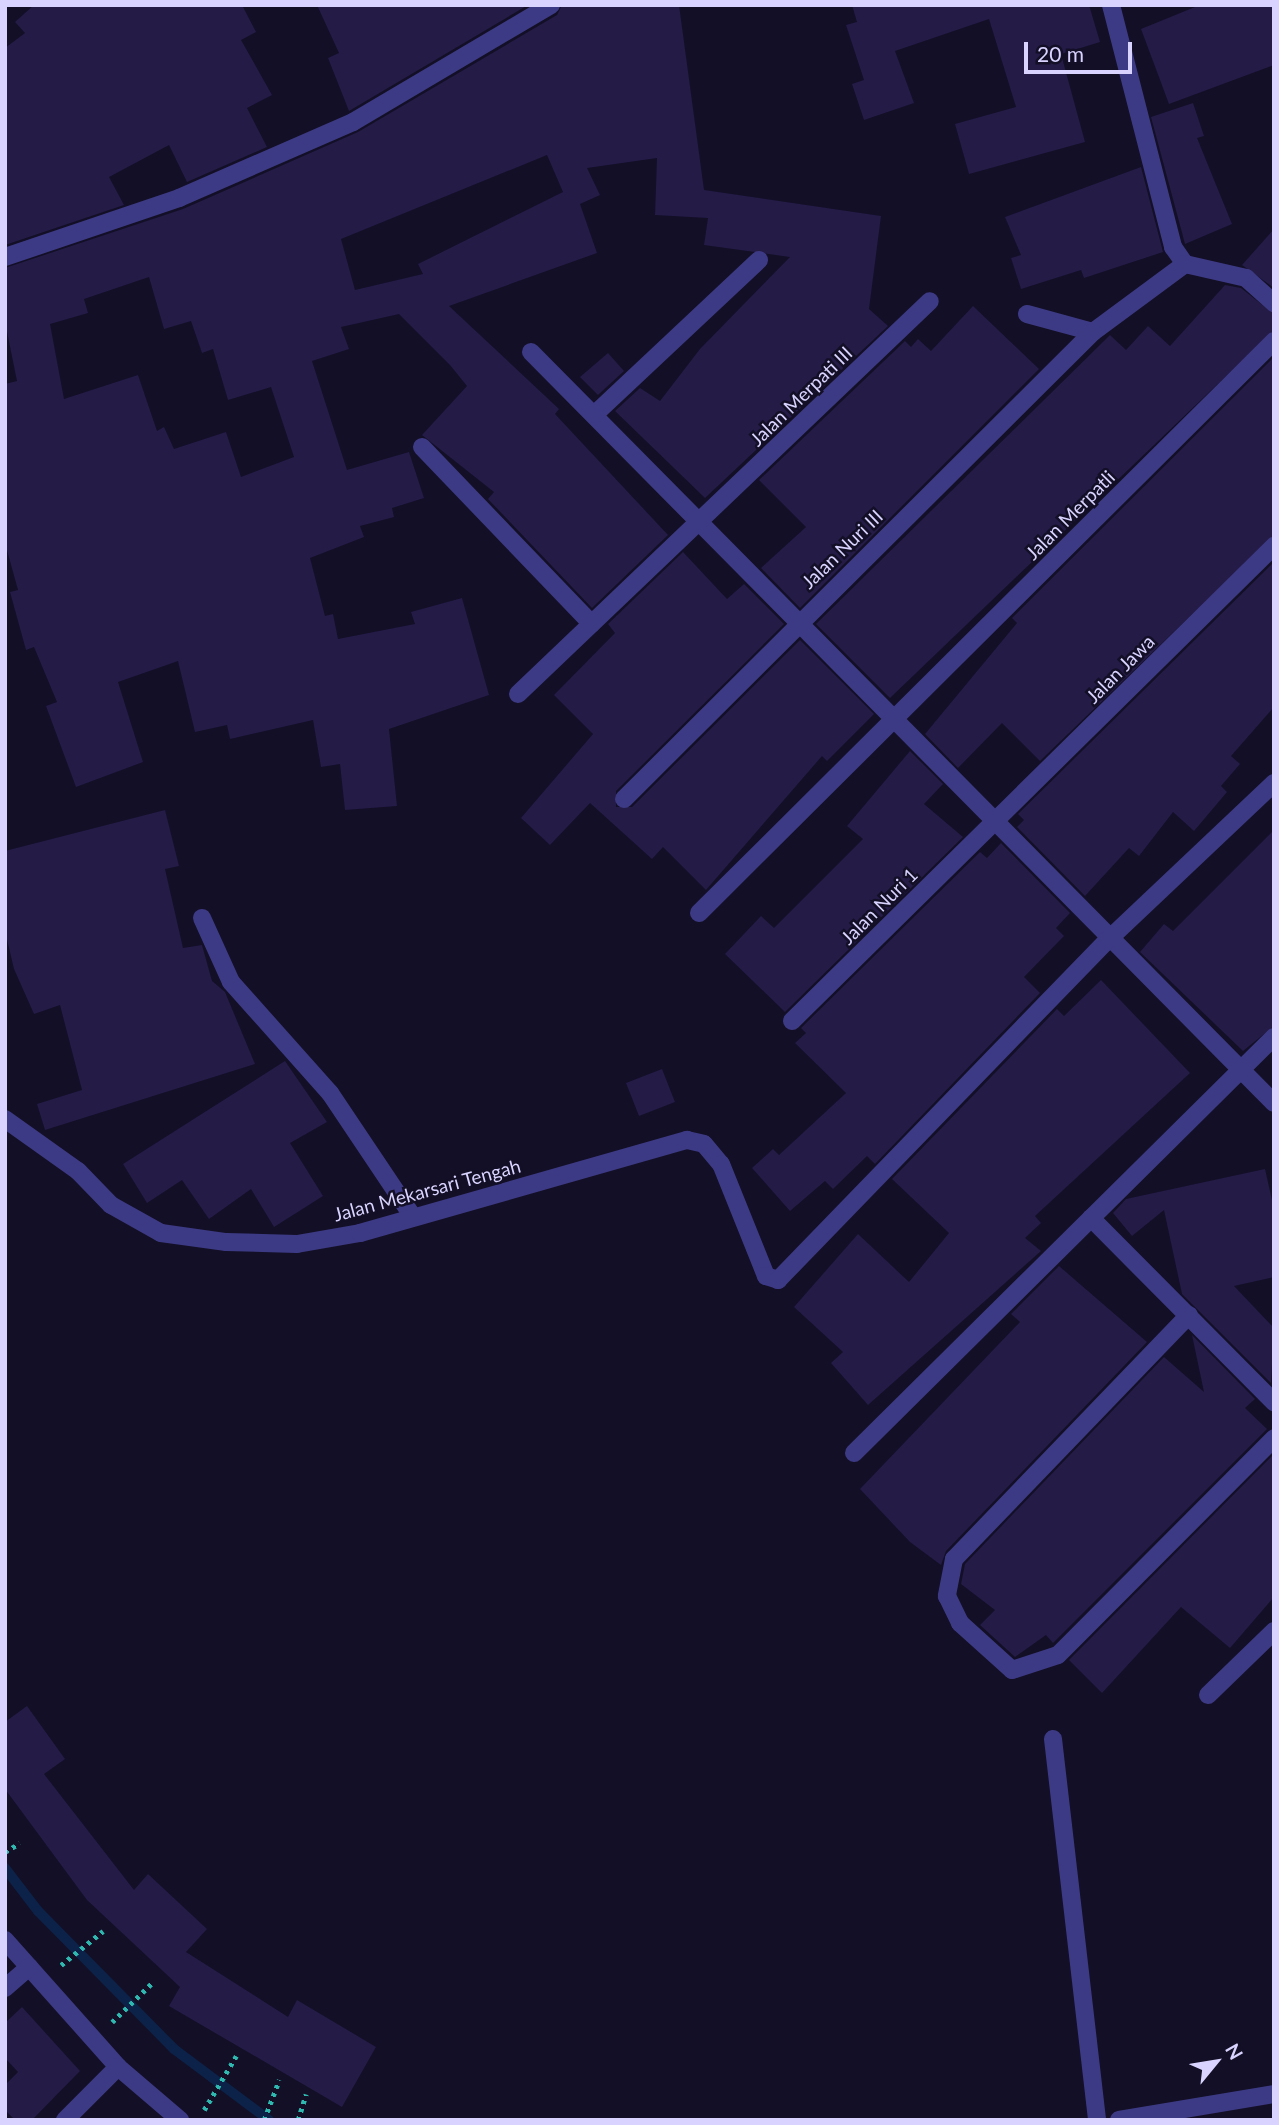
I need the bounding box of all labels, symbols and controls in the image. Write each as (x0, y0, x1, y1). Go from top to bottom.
scale bar (1027, 28, 1136, 72)
text: 20 m (1037, 41, 1084, 66)
street label: Jalan Merpati III (745, 342, 857, 450)
street label: Jalan Merpatli (1021, 466, 1119, 564)
street label: Jalan Nuri III (797, 505, 887, 593)
street label: Jalan Jawa (1081, 630, 1159, 708)
street label: Jalan Nuri 1 (836, 863, 922, 949)
street label: Jalan Mekarsari Tengah (331, 1154, 523, 1226)
north arrow (1181, 2027, 1251, 2097)
text: N (1221, 2039, 1248, 2063)

